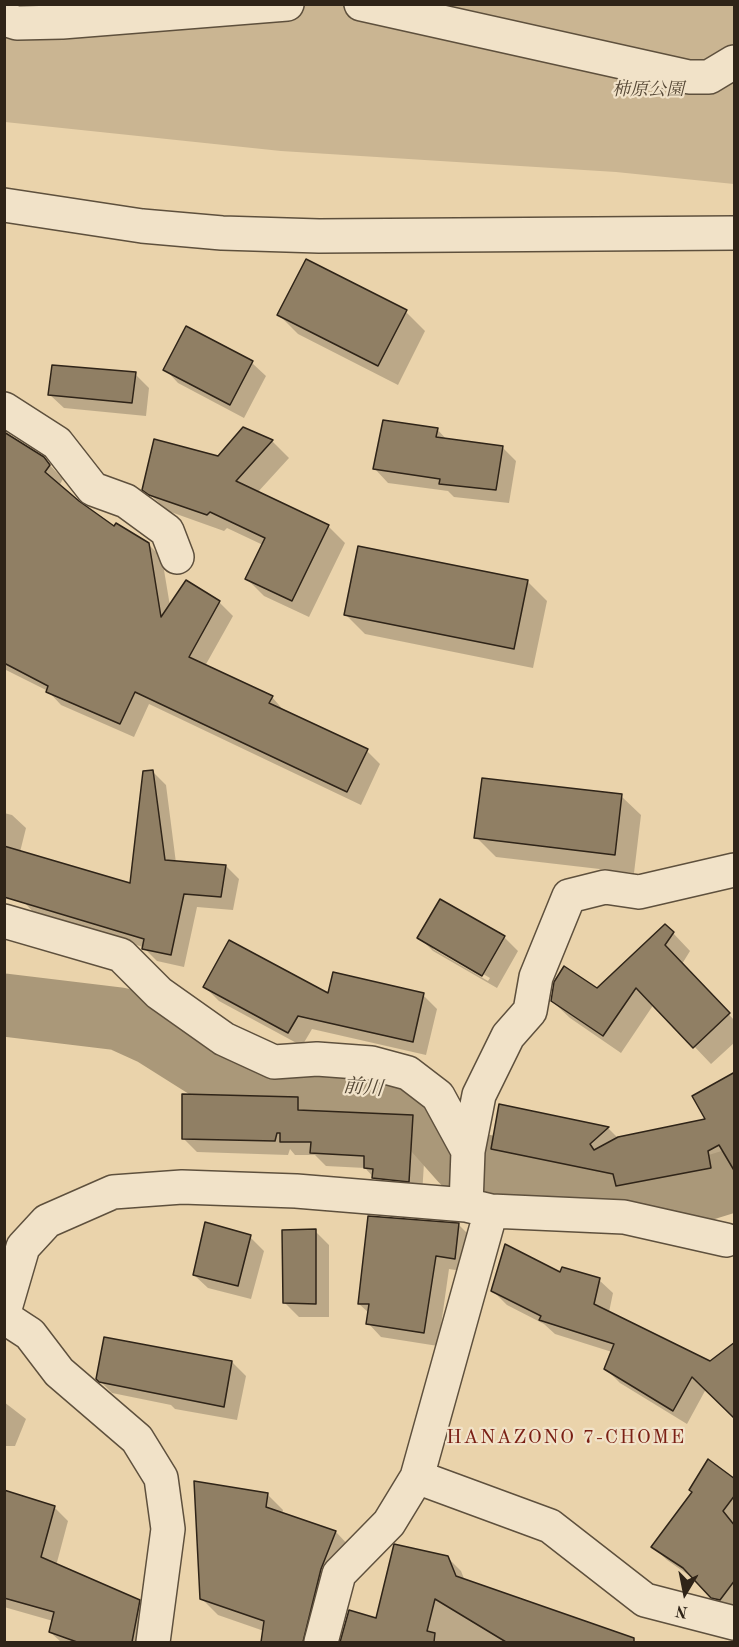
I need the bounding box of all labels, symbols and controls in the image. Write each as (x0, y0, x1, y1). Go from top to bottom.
park label: 柿原公園 (612, 79, 684, 101)
water label: 前川 (342, 1074, 384, 1102)
district label: HANAZONO 7-CHOME (446, 1426, 686, 1450)
north arrow (655, 1563, 715, 1623)
text: N (674, 1602, 689, 1620)

